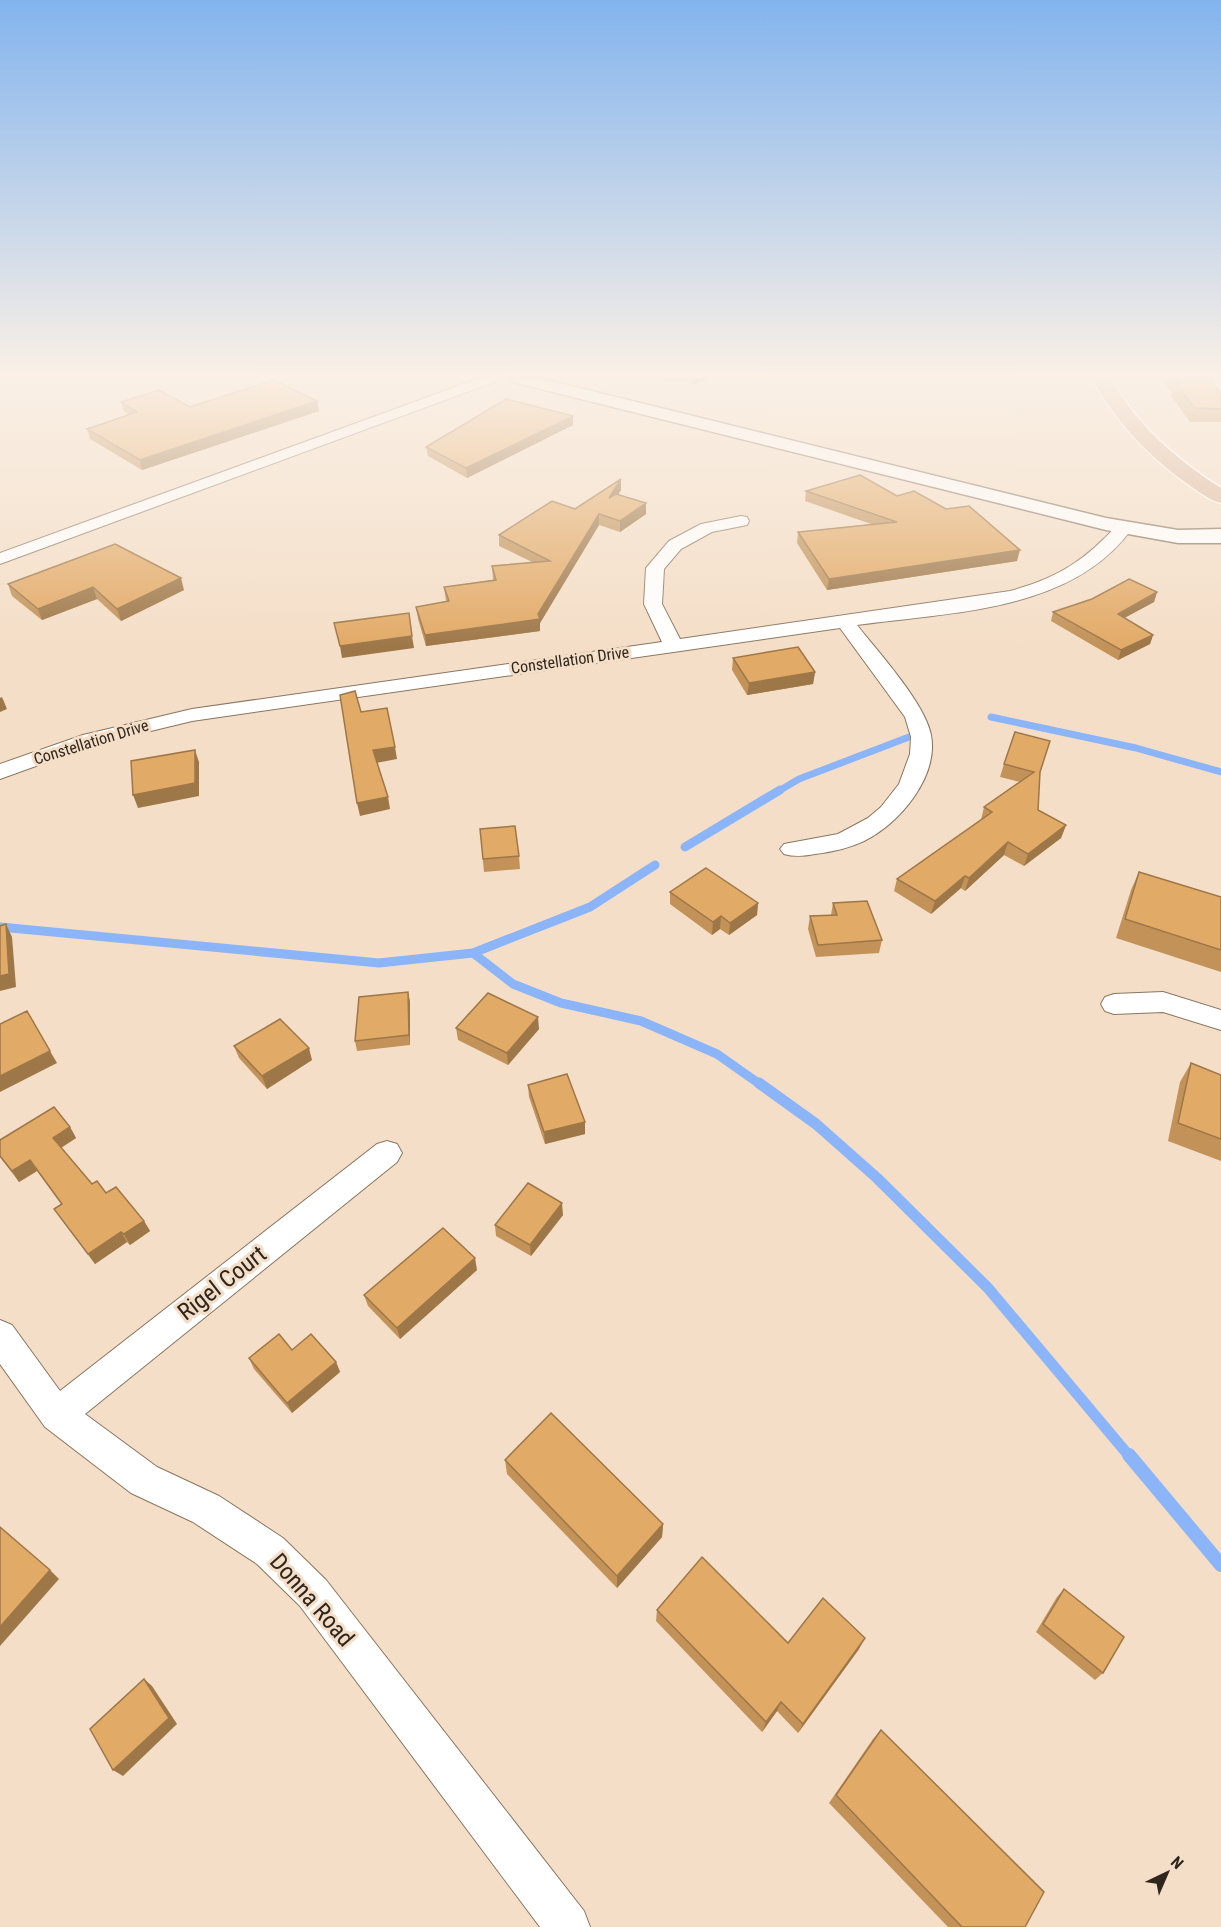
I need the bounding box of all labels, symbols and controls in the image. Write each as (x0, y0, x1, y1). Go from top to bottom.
street label: Constellation Drive (510, 642, 630, 678)
street label: Constellation Drive (31, 715, 151, 769)
street label: Rigel Court (172, 1240, 272, 1326)
street label: Donna Road (264, 1548, 360, 1652)
north arrow (1137, 1843, 1197, 1903)
text: N (1167, 1852, 1187, 1873)

